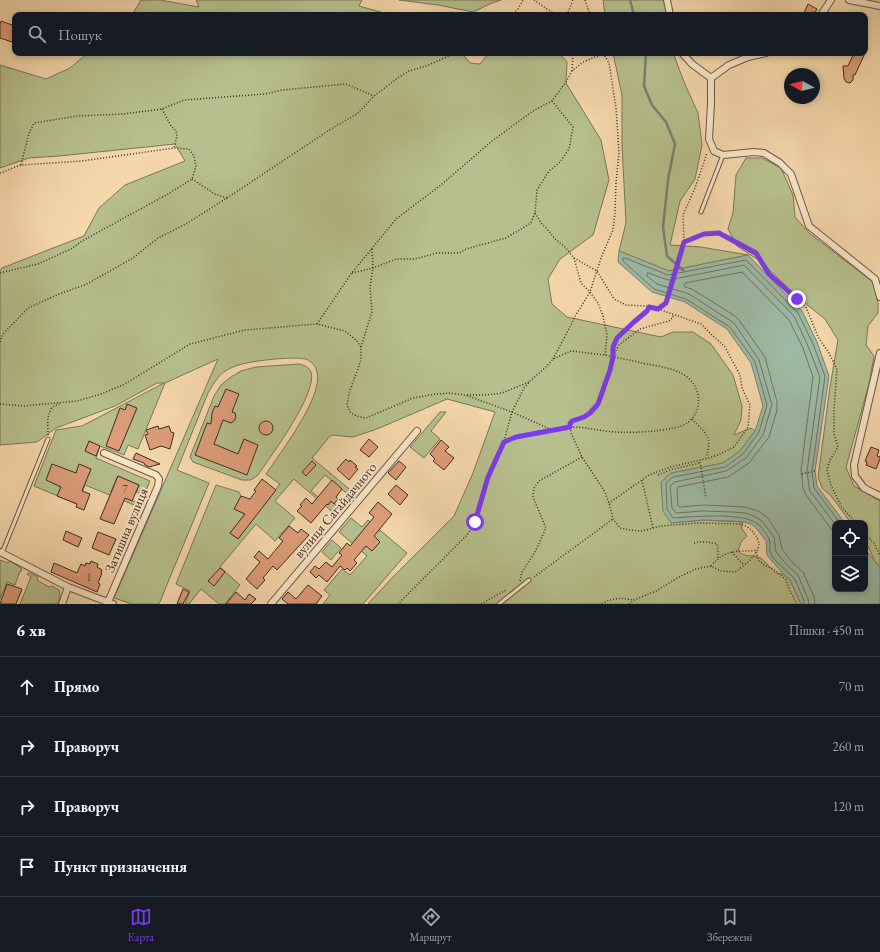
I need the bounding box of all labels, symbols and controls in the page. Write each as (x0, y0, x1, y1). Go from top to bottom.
search box (12, 12, 868, 56)
icon: search (26, 23, 48, 45)
text: Пошук (58, 25, 102, 44)
north arrow (784, 68, 820, 104)
route end (788, 290, 806, 308)
street label: вулиця Сагайдачного (290, 458, 380, 562)
house number: 7 (122, 481, 128, 497)
street label: Затишна вулиця (100, 485, 152, 575)
route start (466, 513, 484, 531)
map controls (832, 520, 868, 592)
button: locate (832, 520, 868, 556)
button: layers (832, 556, 868, 592)
house number: 1 (86, 569, 92, 585)
text: 6 хв (16, 619, 46, 641)
text: Пішки · 450 m (789, 622, 864, 639)
icon: ahead (16, 676, 38, 698)
text: Прямо (54, 677, 99, 696)
text: 70 m (839, 678, 864, 695)
icon: right (16, 736, 38, 758)
text: Праворуч (54, 737, 119, 756)
text: 260 m (833, 738, 864, 755)
icon: right (16, 796, 38, 818)
text: Праворуч (54, 797, 119, 816)
text: 120 m (833, 798, 864, 815)
icon: arrive (16, 856, 38, 878)
text: Пункт призначення (54, 857, 187, 876)
tab: Карта (128, 906, 154, 944)
tab: Маршрут (409, 906, 452, 944)
tab: Збережені (707, 906, 752, 944)

